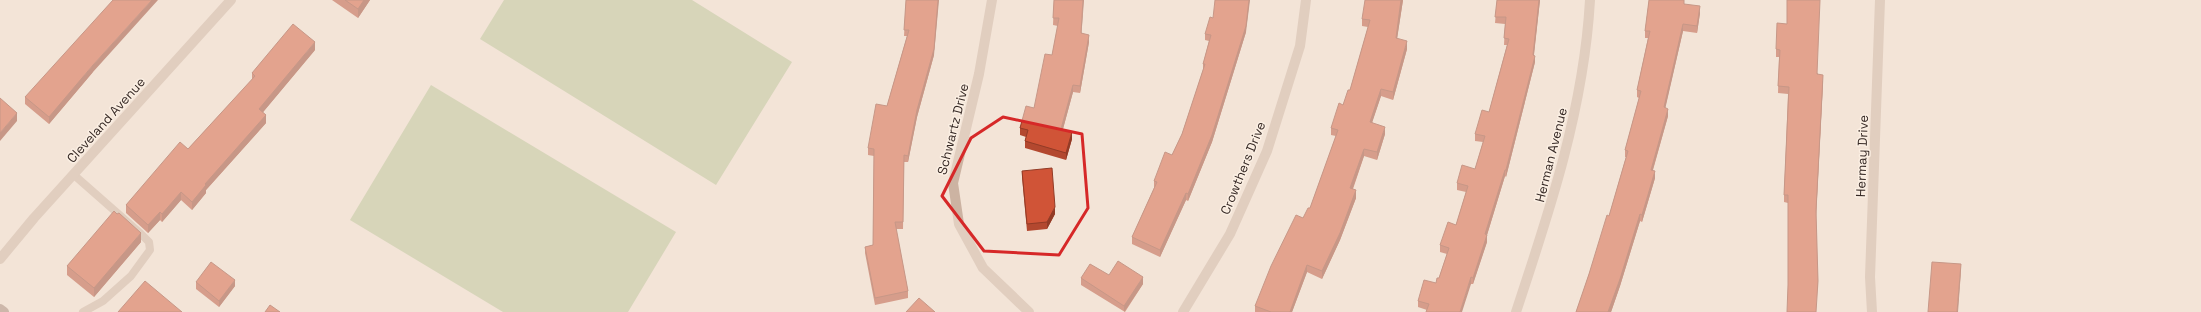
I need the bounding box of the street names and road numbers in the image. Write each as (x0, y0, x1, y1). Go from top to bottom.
street label: Cleveland Avenue (63, 74, 149, 166)
street label: Schwartz Drive (933, 82, 973, 176)
street label: Herman Avenue (1531, 106, 1571, 204)
street label: Hermay Drive (1852, 115, 1872, 197)
street label: Crowthers Drive (1217, 119, 1269, 217)

